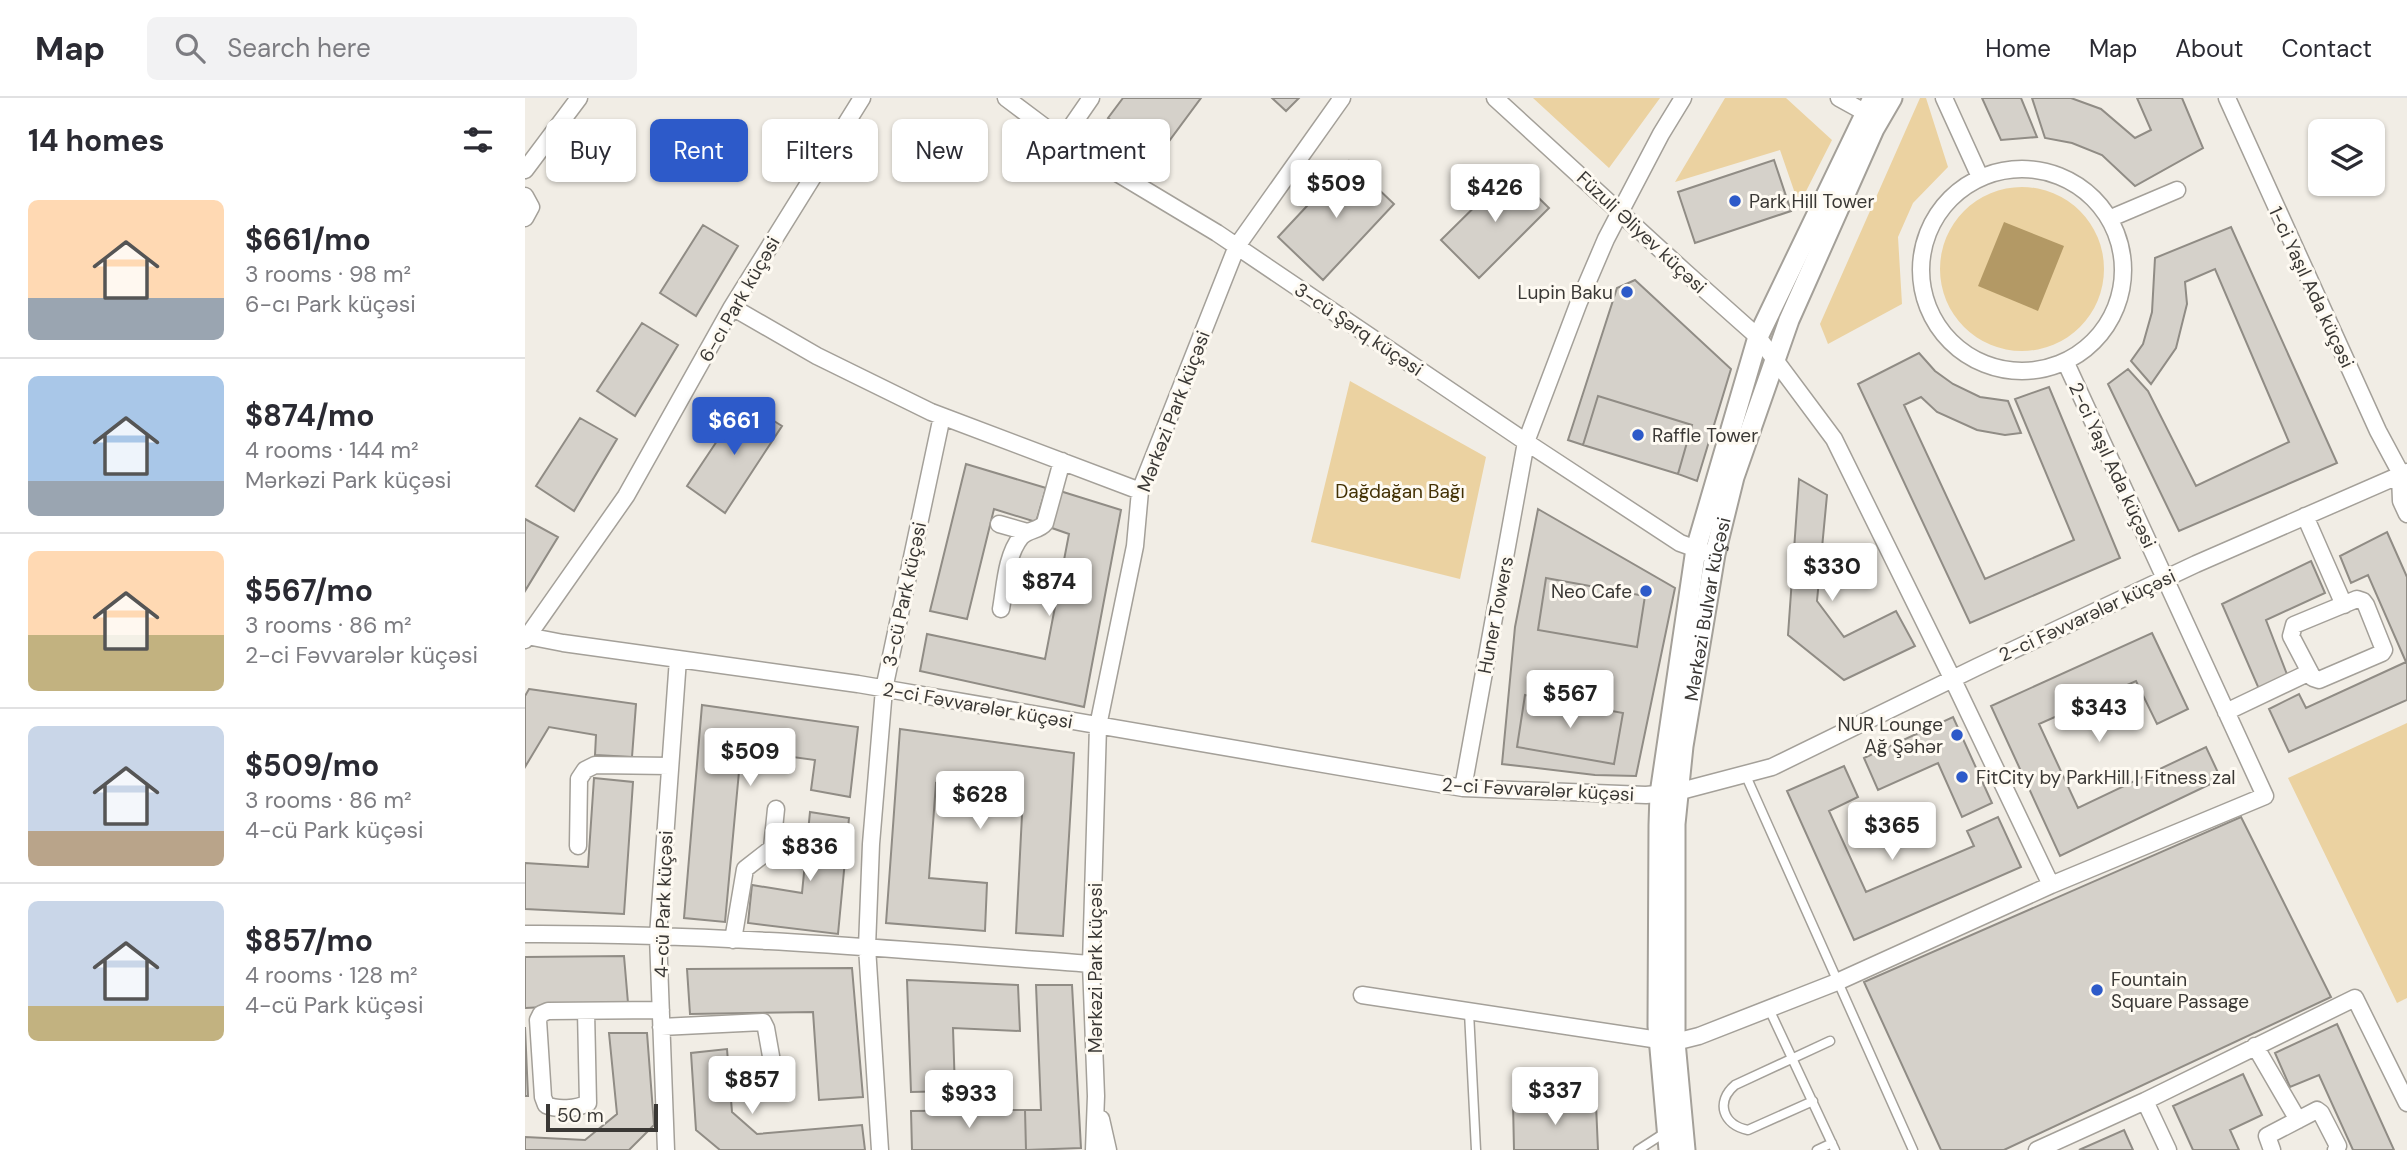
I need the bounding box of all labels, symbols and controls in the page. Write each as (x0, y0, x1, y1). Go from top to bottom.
search box (147, 17, 637, 80)
text: Map (35, 27, 105, 70)
icon: search (171, 29, 209, 67)
text: Search here (227, 31, 371, 65)
text: Home (1985, 33, 2051, 64)
text: Map (2089, 33, 2137, 64)
text: About (2175, 33, 2244, 64)
text: Contact (2282, 33, 2372, 64)
chip: Buy (546, 119, 636, 182)
chip: Rent (650, 119, 748, 182)
chip: Filters (762, 119, 878, 182)
chip: New (892, 119, 988, 182)
chip: Apartment (1002, 119, 1170, 182)
map controls (2308, 119, 2385, 196)
button: layers (2308, 119, 2385, 196)
text: 14 homes (28, 121, 165, 160)
icon: filters (459, 121, 497, 159)
pin: $509 (1295, 160, 1377, 220)
pin: $426 (1454, 164, 1536, 224)
street label: Füzuli Əliyev küçəsi (1571, 166, 1712, 299)
text: $509 (1307, 168, 1366, 198)
text: $426 (1467, 172, 1523, 202)
place label: Park Hill Tower (1749, 189, 1874, 214)
marker: Park Hill Tower (1727, 193, 1743, 209)
street label: 1-ci Yaşıl Ada küçəsi (2263, 202, 2360, 372)
text: $661/mo (245, 220, 371, 259)
icon: home (84, 228, 168, 312)
street label: 6-cı Park küçəsi (693, 232, 786, 367)
text: 3 rooms · 98 m² (245, 259, 411, 289)
street label: 3-cü Şərq küçəsi (1290, 277, 1428, 382)
place label: Lupin Baku (1517, 280, 1613, 305)
marker: Lupin Baku (1619, 284, 1635, 300)
text: 6-cı Park küçəsi (245, 289, 416, 319)
street label: Mərkəzi Park küçəsi (1131, 327, 1216, 495)
street label: 2-ci Yaşıl Ada küçəsi (2063, 378, 2162, 552)
text: $874/mo (245, 396, 375, 435)
pin: $661 (693, 398, 775, 457)
icon: home (84, 404, 168, 488)
text: $661 (708, 405, 760, 435)
place label: Raffle Tower (1652, 423, 1758, 448)
marker: Raffle Tower (1630, 427, 1646, 443)
text: 4 rooms · 144 m² (245, 435, 419, 465)
text: Mərkəzi Park küçəsi (245, 465, 452, 495)
park label: Dağdağan Bağı (1335, 479, 1465, 504)
street label: Mərkəzi Bulvar küçəsi (1679, 514, 1737, 703)
street label: 3-cü Park küçəsi (877, 520, 932, 669)
pin: $330 (1791, 544, 1873, 603)
text: $330 (1803, 551, 1861, 581)
street label: Huner Towers (1472, 554, 1519, 676)
pin: $874 (1008, 559, 1090, 618)
street label: 2-ci Fəvvarələr küçəsi (1995, 563, 2180, 667)
text: $874 (1022, 566, 1076, 596)
text: $567/mo (245, 571, 373, 610)
icon: home (84, 579, 168, 663)
place label: Neo Cafe (1551, 579, 1632, 604)
marker: Neo Cafe (1638, 583, 1654, 599)
text: 3 rooms · 86 m² (245, 610, 412, 640)
text: 2-ci Fəvvarələr küçəsi (245, 640, 478, 670)
pin: $567 (1529, 670, 1611, 730)
street label: 2-ci Fəvvarələr küçəsi (881, 676, 1075, 735)
text: $567 (1543, 678, 1597, 708)
pin: $343 (2058, 684, 2140, 744)
text: $343 (2071, 692, 2127, 722)
place label: NUR Lounge Ağ Şəhər (1837, 712, 1943, 759)
marker: NUR Lounge Ağ Şəhər (1949, 727, 1965, 743)
pin: $509 (709, 728, 791, 788)
text: $509 (721, 736, 780, 766)
text: $509/mo (245, 746, 379, 785)
icon: home (84, 754, 168, 838)
place label: FitCity by ParkHill | Fitness zal (1976, 765, 2236, 790)
marker: FitCity by ParkHill | Fitness zal (1954, 769, 1970, 785)
pin: $628 (939, 772, 1021, 831)
street label: 2-ci Fəvvarələr küçəsi (1441, 772, 1635, 807)
text: $628 (952, 779, 1008, 809)
text: 3 rooms · 86 m² (245, 785, 412, 815)
pin: $365 (1851, 802, 1933, 862)
text: $365 (1864, 810, 1920, 840)
text: 4-cü Park küçəsi (245, 815, 423, 845)
pin: $836 (769, 824, 851, 883)
street label: 4-cü Park küçəsi (648, 830, 679, 978)
text: $836 (782, 831, 838, 861)
street label: Mərkəzi Park küçəsi (1083, 883, 1108, 1053)
text: $857/mo (245, 921, 373, 960)
icon: home (84, 929, 168, 1013)
text: 4 rooms · 128 m² (245, 960, 417, 990)
place label: Fountain Square Passage (2111, 967, 2249, 1014)
marker: Fountain Square Passage (2089, 982, 2105, 998)
text: 4-cü Park küçəsi (245, 990, 423, 1020)
pin: $857 (711, 1056, 793, 1116)
text: $857 (725, 1064, 779, 1094)
pin: $337 (1514, 1068, 1596, 1127)
pin: $933 (928, 1070, 1010, 1130)
text: $337 (1528, 1075, 1582, 1105)
text: $933 (941, 1078, 997, 1108)
scale bar (546, 1101, 658, 1133)
text: 50 m (557, 1103, 604, 1128)

